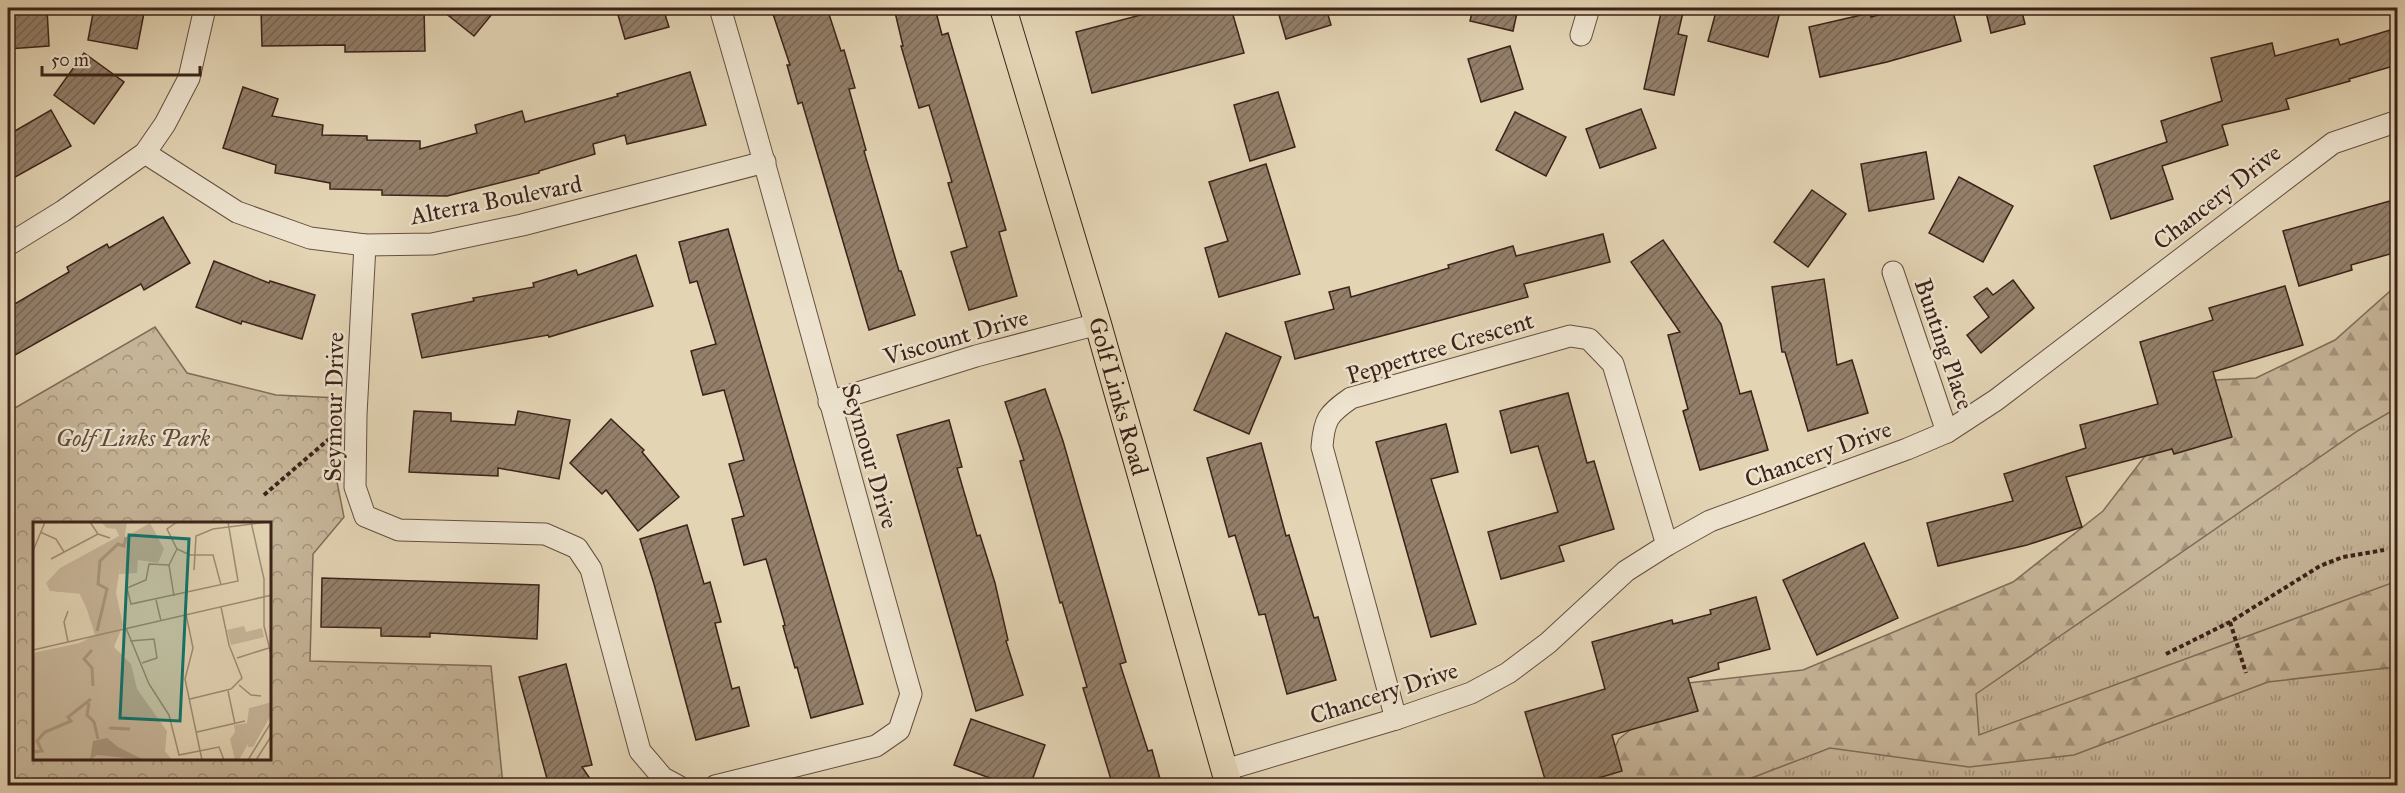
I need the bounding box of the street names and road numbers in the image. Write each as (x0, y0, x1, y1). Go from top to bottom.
street label: Chancery Drive (2147, 138, 2287, 256)
street label: Alterra Boulevard (407, 169, 584, 232)
street label: Bunting Place (1908, 275, 1980, 413)
street label: Viscount Drive (879, 302, 1032, 372)
street label: Peppertree Crescent (1343, 305, 1538, 391)
street label: Golf Links Road (1082, 314, 1155, 479)
street label: Seymour Drive (318, 332, 350, 482)
street label: Seymour Drive (835, 380, 905, 532)
street label: Chancery Drive (1741, 414, 1895, 494)
street label: Chancery Drive (1306, 655, 1462, 731)

